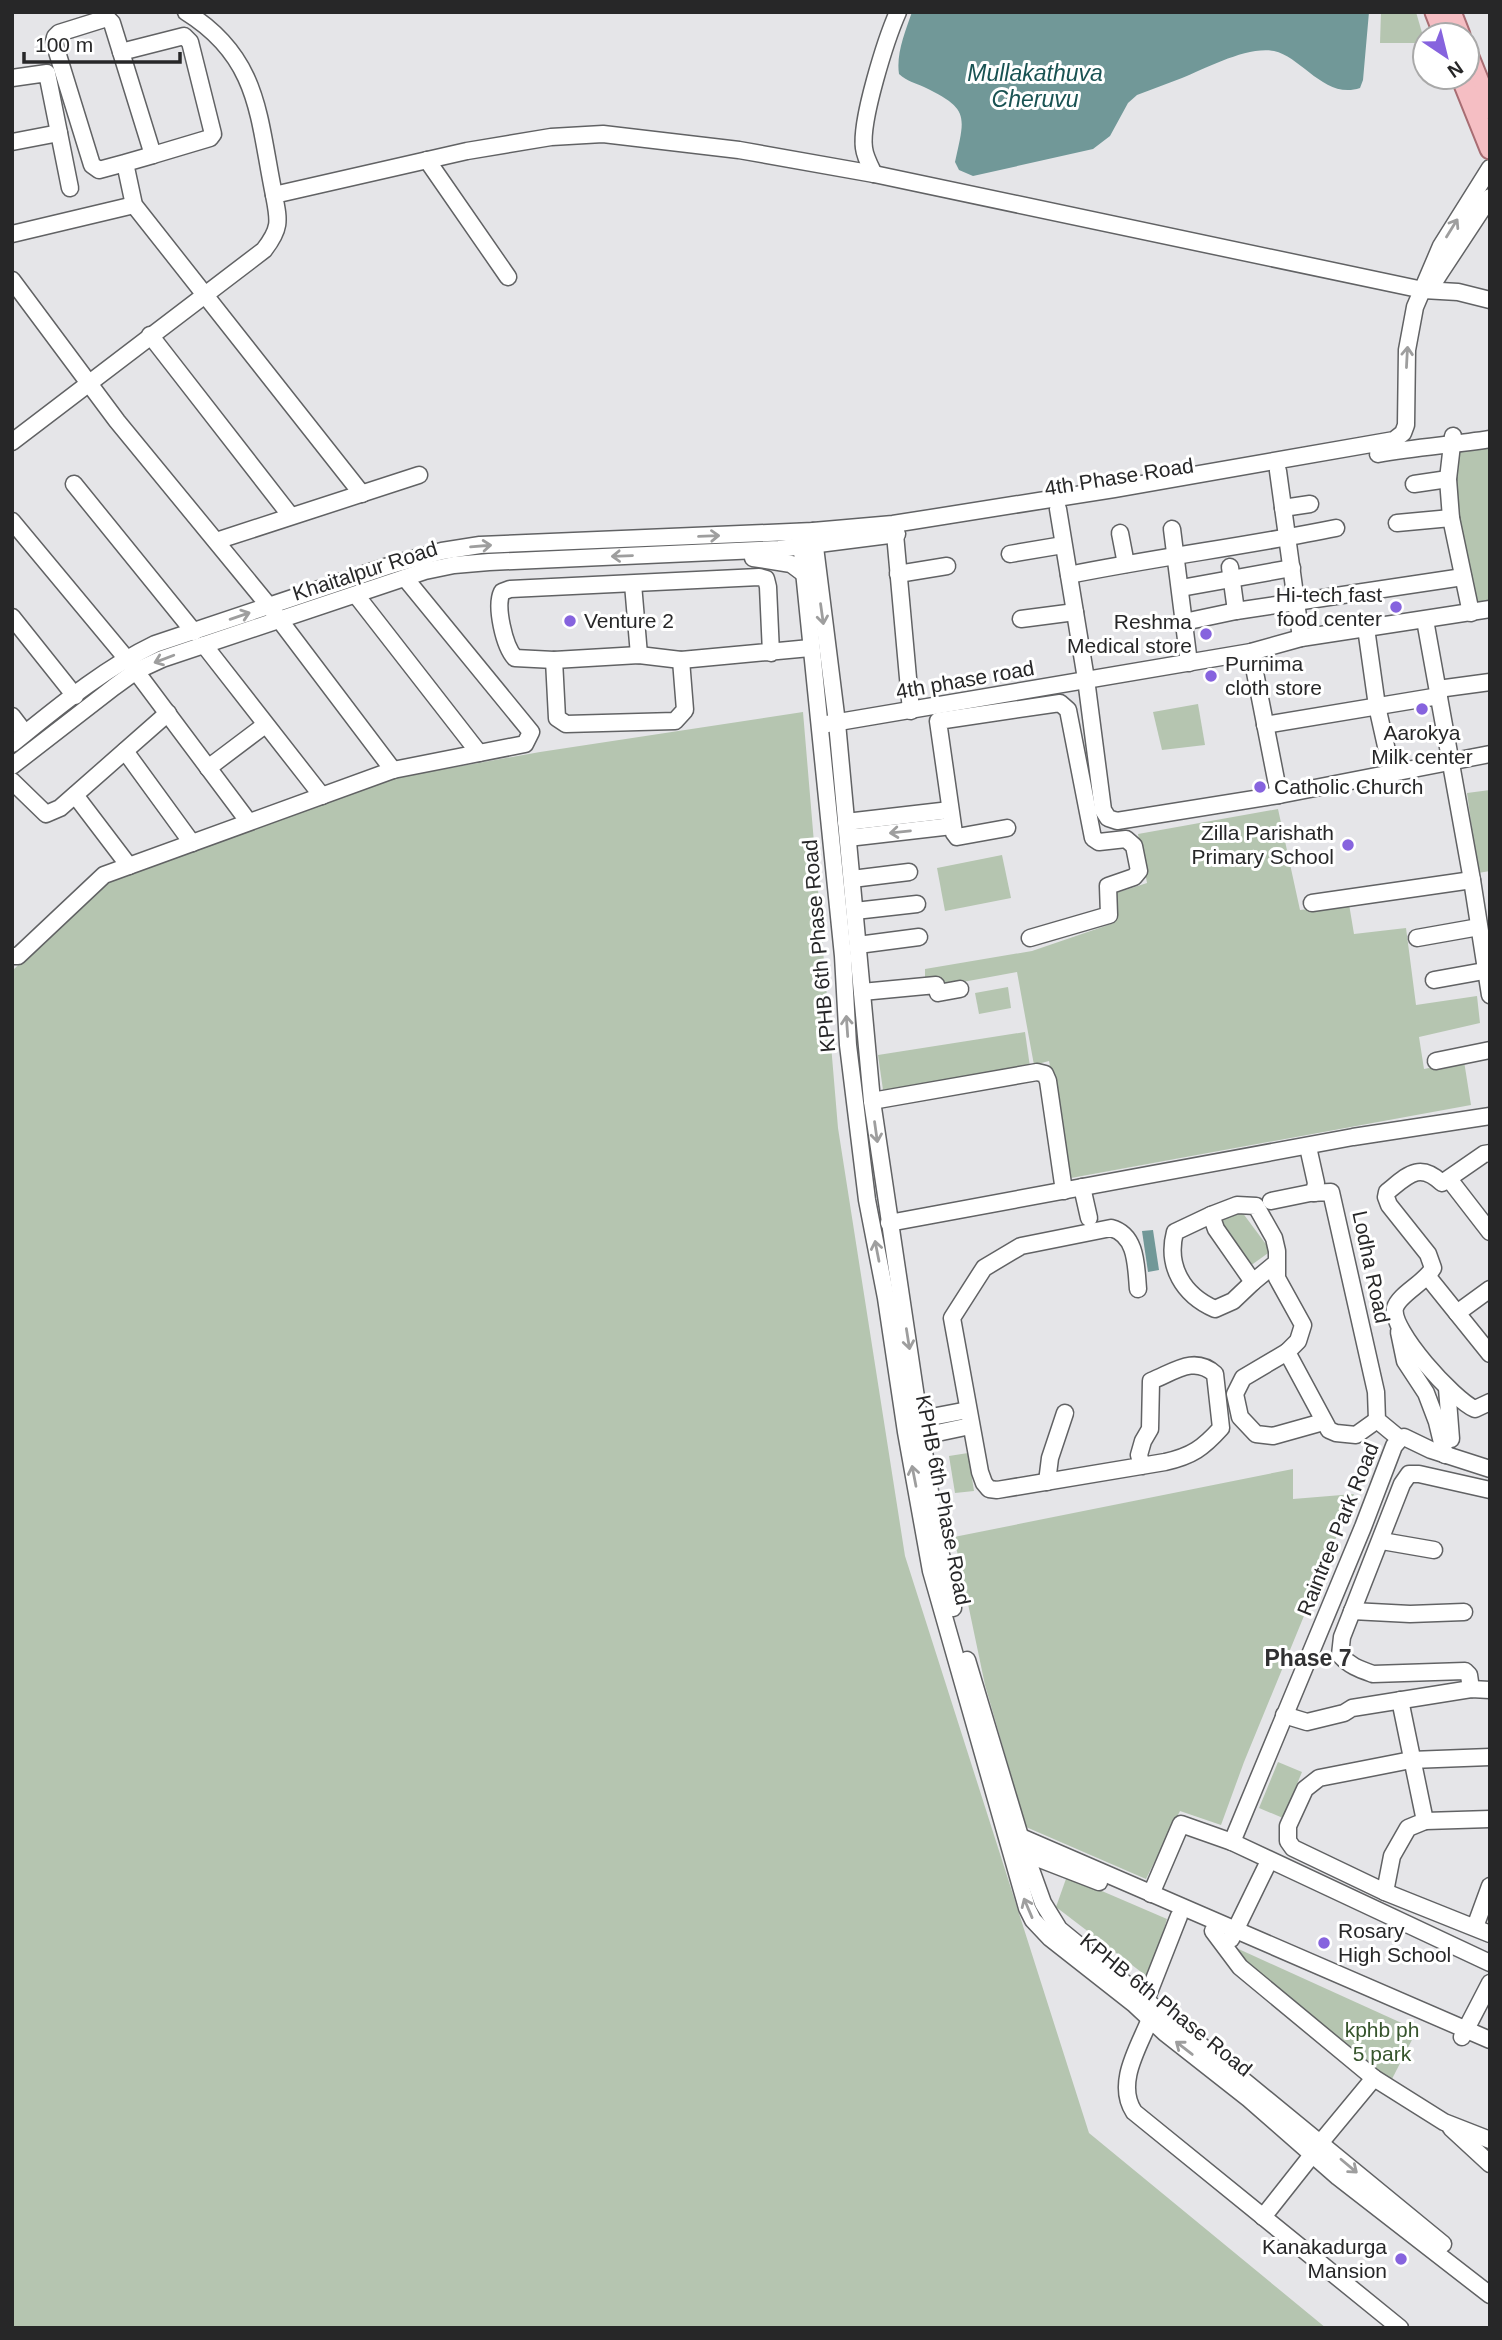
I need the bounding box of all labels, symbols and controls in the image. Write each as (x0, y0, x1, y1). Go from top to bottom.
scale bar (24, 21, 180, 65)
north arrow (1411, 21, 1481, 91)
text: 100 m (35, 33, 93, 56)
text: N (1444, 57, 1467, 82)
water label: Mullakathuva Cheruvu (967, 60, 1103, 112)
one-way arrow (1445, 219, 1459, 239)
one-way arrow (1401, 345, 1414, 368)
street label: 4th Phase Road (1043, 453, 1195, 500)
one-way arrow (697, 529, 720, 542)
street label: Khaitalpur Road (290, 536, 440, 605)
one-way arrow (470, 539, 492, 552)
one-way arrow (611, 550, 633, 563)
place label: Hi-tech fast food center (1276, 583, 1382, 630)
marker: Hi-tech fast food center (1388, 599, 1404, 615)
one-way arrow (816, 602, 829, 625)
one-way arrow (229, 609, 251, 622)
place label: Venture 2 (584, 609, 674, 632)
place label: Reshma Medical store (1067, 610, 1192, 657)
marker: Venture 2 (562, 613, 578, 629)
marker: Reshma Medical store (1198, 626, 1214, 642)
place label: Purnima cloth store (1225, 652, 1322, 699)
one-way arrow (154, 654, 176, 667)
street label: 4th phase road (894, 656, 1036, 703)
marker: Purnima cloth store (1203, 668, 1219, 684)
marker: Aarokya Milk center (1414, 701, 1430, 717)
place label: Aarokya Milk center (1371, 721, 1473, 768)
place label: Catholic Church (1274, 775, 1423, 798)
marker: Catholic Church (1252, 779, 1268, 795)
place label: Zilla Parishath Primary School (1192, 821, 1334, 868)
one-way arrow (889, 825, 912, 838)
marker: Zilla Parishath Primary School (1340, 837, 1356, 853)
street label: KPHB 6th Phase Road (798, 839, 839, 1053)
one-way arrow (840, 1015, 853, 1037)
one-way arrow (870, 1120, 883, 1143)
street label: Lodha Road (1348, 1209, 1395, 1325)
one-way arrow (870, 1240, 883, 1263)
one-way arrow (902, 1327, 915, 1349)
street label: KPHB 6th Phase Road (912, 1393, 975, 1607)
street label: Raintree Park Road (1292, 1439, 1383, 1619)
one-way arrow (906, 1465, 920, 1488)
district label: Phase 7 (1265, 1645, 1351, 1671)
one-way arrow (1021, 1898, 1034, 1919)
place label: Rosary High School (1338, 1919, 1451, 1966)
street label: KPHB 6th Phase Road (1076, 1928, 1257, 2081)
marker: Rosary High School (1316, 1935, 1332, 1951)
park label: kphb ph 5 park (1345, 2018, 1419, 2065)
one-way arrow (1176, 2041, 1194, 2056)
one-way arrow (1340, 2158, 1358, 2174)
place label: Kanakadurga Mansion (1262, 2235, 1387, 2282)
marker: Kanakadurga Mansion (1393, 2251, 1409, 2267)

